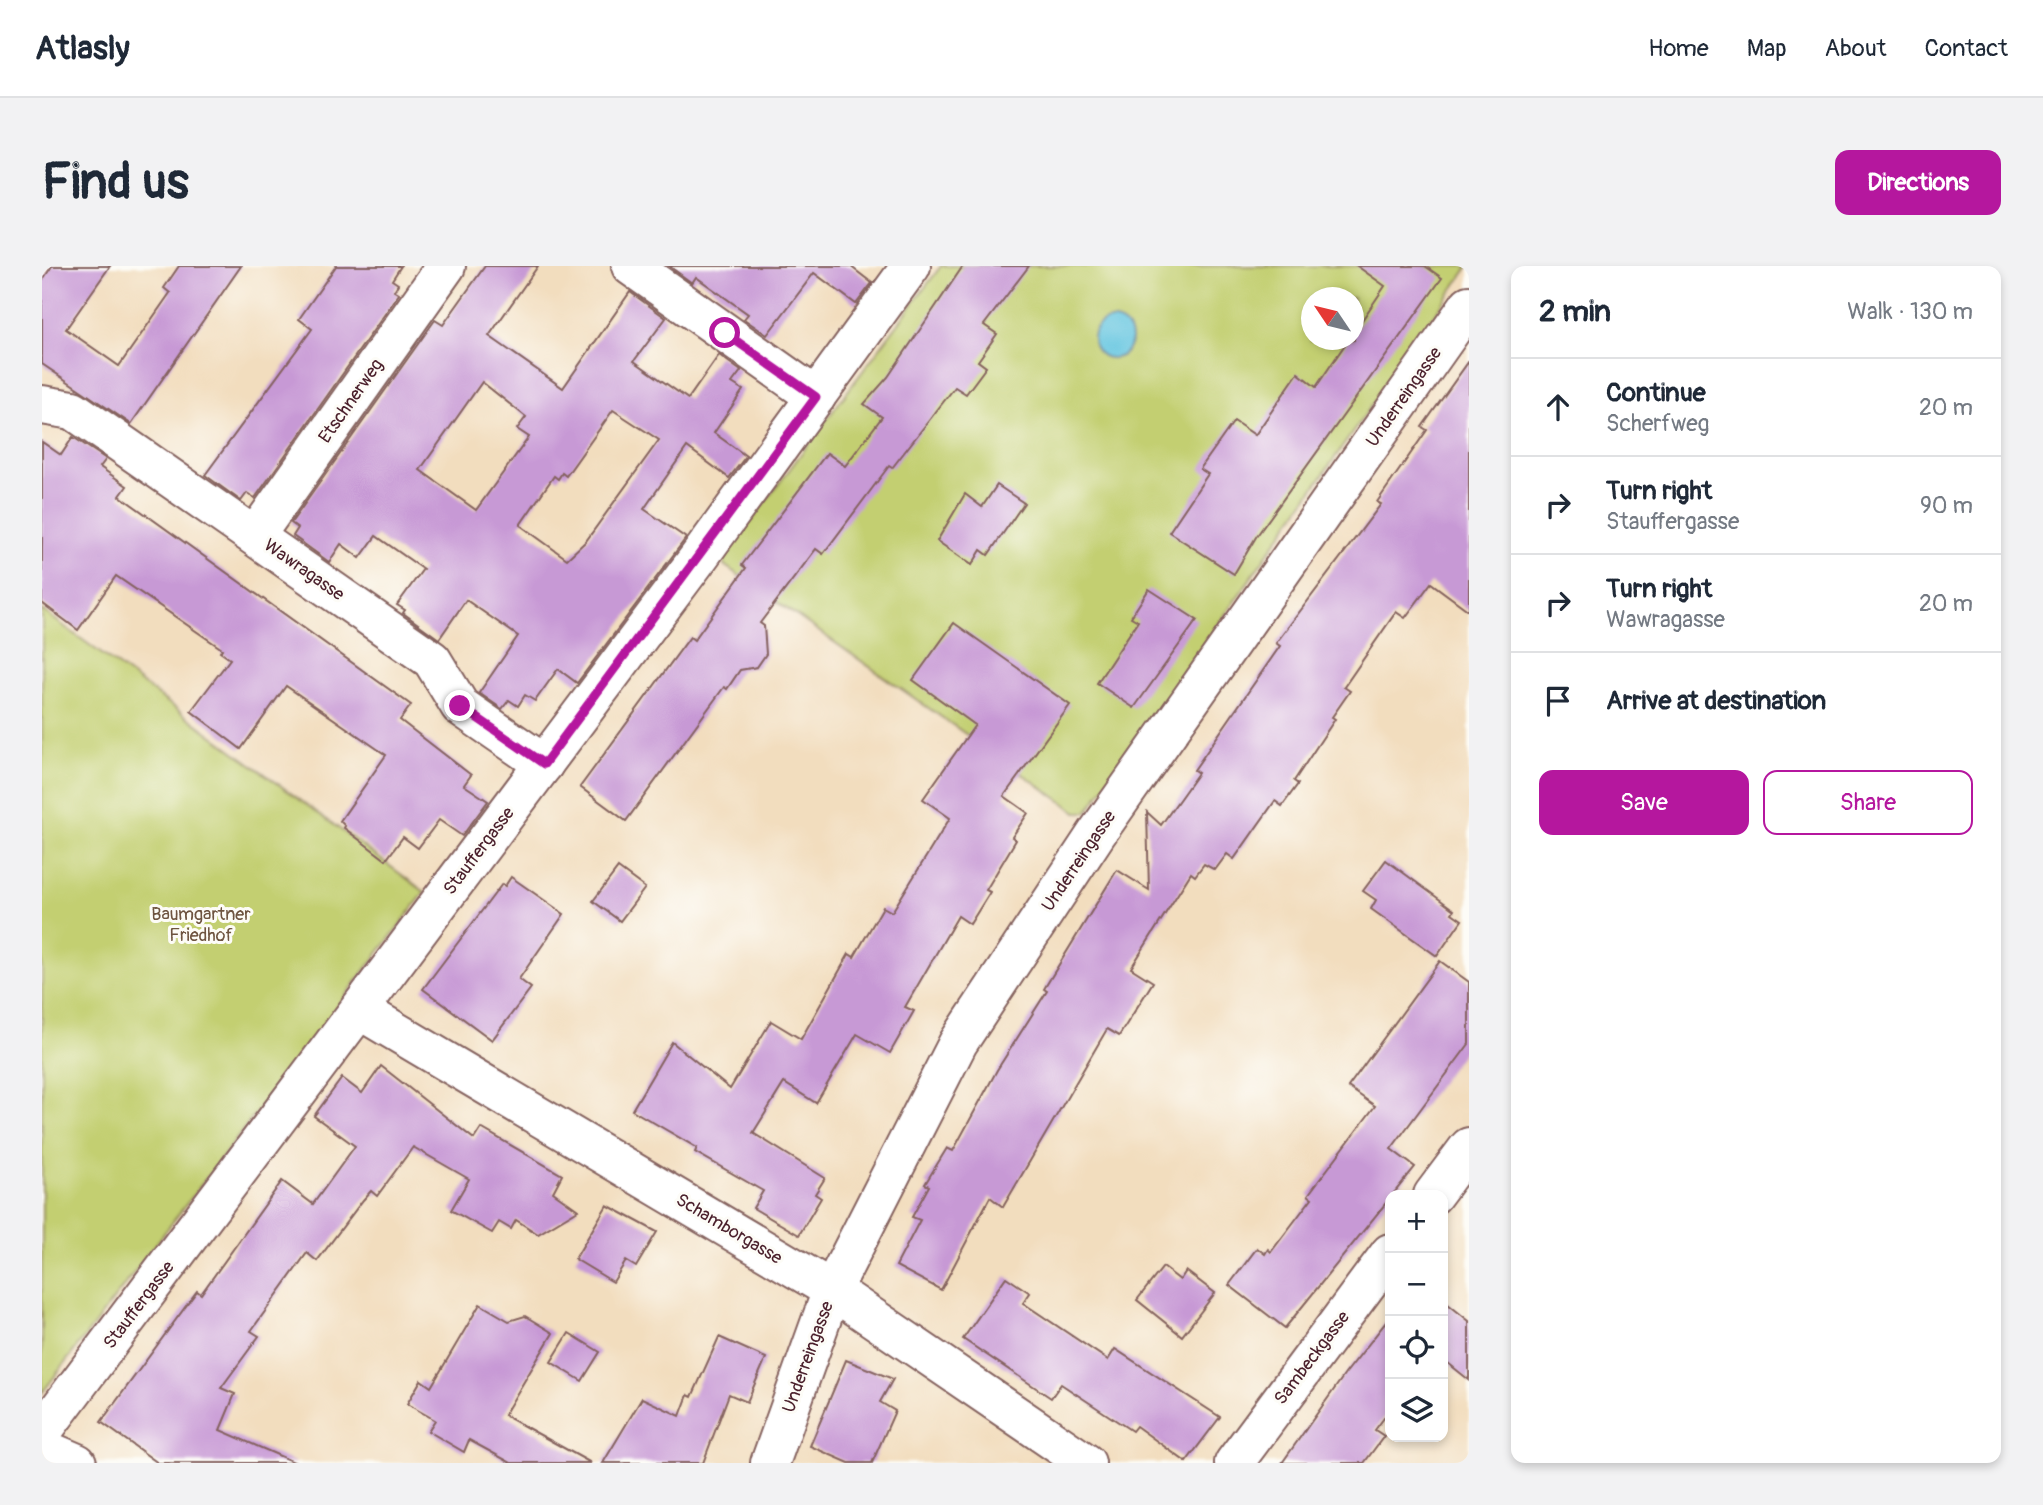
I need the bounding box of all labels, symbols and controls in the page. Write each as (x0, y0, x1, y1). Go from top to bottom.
text: Atlasly (35, 28, 130, 69)
text: Home (1648, 34, 1709, 63)
text: Map (1747, 34, 1787, 63)
text: About (1825, 34, 1887, 63)
text: Contact (1925, 34, 2008, 63)
button: Directions (1835, 150, 2001, 215)
text: Find us (42, 152, 189, 213)
north arrow (1301, 287, 1364, 350)
text: 2 min (1539, 293, 1611, 330)
text: Walk · 130 m (1847, 297, 1973, 326)
route start (709, 317, 740, 348)
street label: Underreingasse (1361, 342, 1447, 451)
street label: Etschnerweg (314, 354, 388, 448)
text: Continue (1606, 377, 1706, 409)
icon: ahead (1539, 388, 1577, 426)
text: 20 m (1919, 393, 1973, 422)
text: Scherfweg (1606, 409, 1709, 438)
text: Turn right (1606, 475, 1712, 507)
icon: right (1539, 486, 1577, 524)
text: 90 m (1920, 491, 1973, 520)
text: Stauffergasse (1606, 507, 1739, 536)
street label: Wawragasse (259, 534, 349, 606)
text: Turn right (1606, 573, 1712, 605)
icon: right (1539, 584, 1577, 622)
text: 20 m (1919, 589, 1973, 618)
text: Wawragasse (1606, 605, 1725, 634)
icon: arrive (1539, 682, 1577, 720)
text: Arrive at destination (1606, 685, 1826, 717)
route end (444, 690, 475, 721)
button: Save (1539, 770, 1749, 835)
button: Share (1763, 770, 1973, 835)
street label: Stauffergasse (438, 802, 520, 900)
street label: Underreingasse (1037, 806, 1121, 916)
park label: Baumgartner Friedhof (151, 903, 251, 947)
street label: Schamborgasse (672, 1188, 786, 1270)
map controls (1385, 1190, 1448, 1442)
button: + (1385, 1190, 1448, 1253)
button: − (1385, 1253, 1448, 1316)
street label: Stauffergasse (98, 1256, 180, 1354)
street label: Underreingasse (777, 1298, 839, 1416)
street label: Sambeckgasse (1269, 1306, 1355, 1409)
button: locate (1385, 1316, 1448, 1379)
button: layers (1385, 1379, 1448, 1442)

